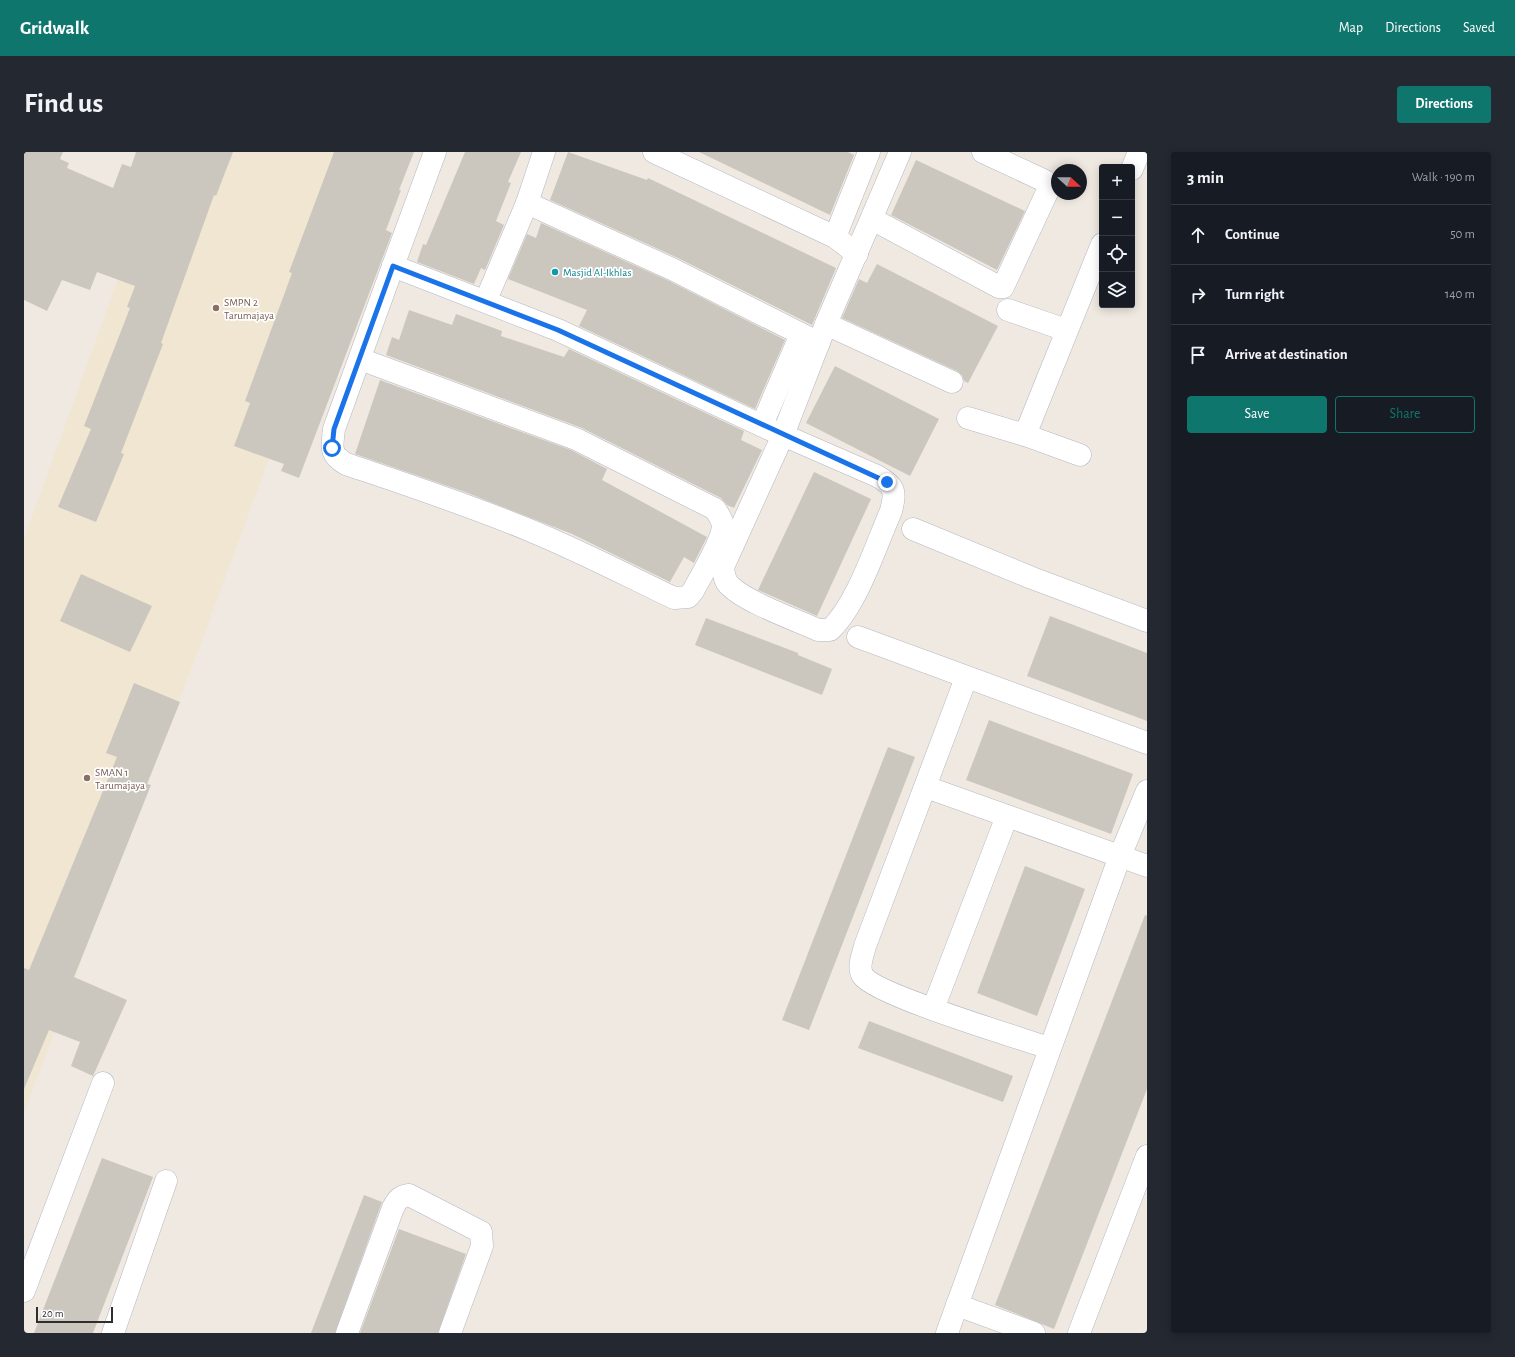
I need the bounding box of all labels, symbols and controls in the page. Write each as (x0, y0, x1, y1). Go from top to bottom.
text: Gridwalk (20, 19, 89, 38)
text: Map (1339, 21, 1363, 35)
text: Directions (1385, 21, 1441, 35)
text: Saved (1463, 21, 1495, 35)
button: Directions (1397, 86, 1491, 123)
text: Find us (24, 90, 103, 118)
north arrow (1051, 164, 1087, 200)
map controls (1099, 164, 1135, 308)
button: + (1099, 164, 1135, 200)
text: 3 min (1187, 169, 1224, 186)
text: Walk · 190 m (1412, 171, 1475, 184)
button: − (1099, 200, 1135, 236)
icon: ahead (1187, 224, 1209, 246)
text: Continue (1225, 227, 1280, 242)
text: 50 m (1450, 228, 1475, 241)
button: locate (1099, 236, 1135, 272)
marker: Masjid Al-Ikhlas (550, 267, 560, 277)
place label: Masjid Al-Ikhlas (563, 267, 631, 278)
button: layers (1099, 272, 1135, 308)
icon: right (1187, 284, 1209, 306)
text: Turn right (1225, 287, 1284, 302)
text: 140 m (1445, 288, 1475, 301)
place label: SMPN 2 Tarumajaya (224, 297, 274, 321)
marker: SMPN 2 Tarumajaya (211, 303, 221, 313)
icon: arrive (1187, 344, 1209, 366)
text: Arrive at destination (1225, 347, 1348, 362)
button: Save (1187, 396, 1327, 433)
button: Share (1335, 396, 1475, 433)
route start (323, 439, 341, 457)
route end (878, 473, 896, 491)
place label: SMAN 1 Tarumajaya (95, 767, 145, 791)
marker: SMAN 1 Tarumajaya (82, 773, 92, 783)
scale bar (36, 1305, 113, 1324)
text: 20 m (42, 1308, 63, 1319)

